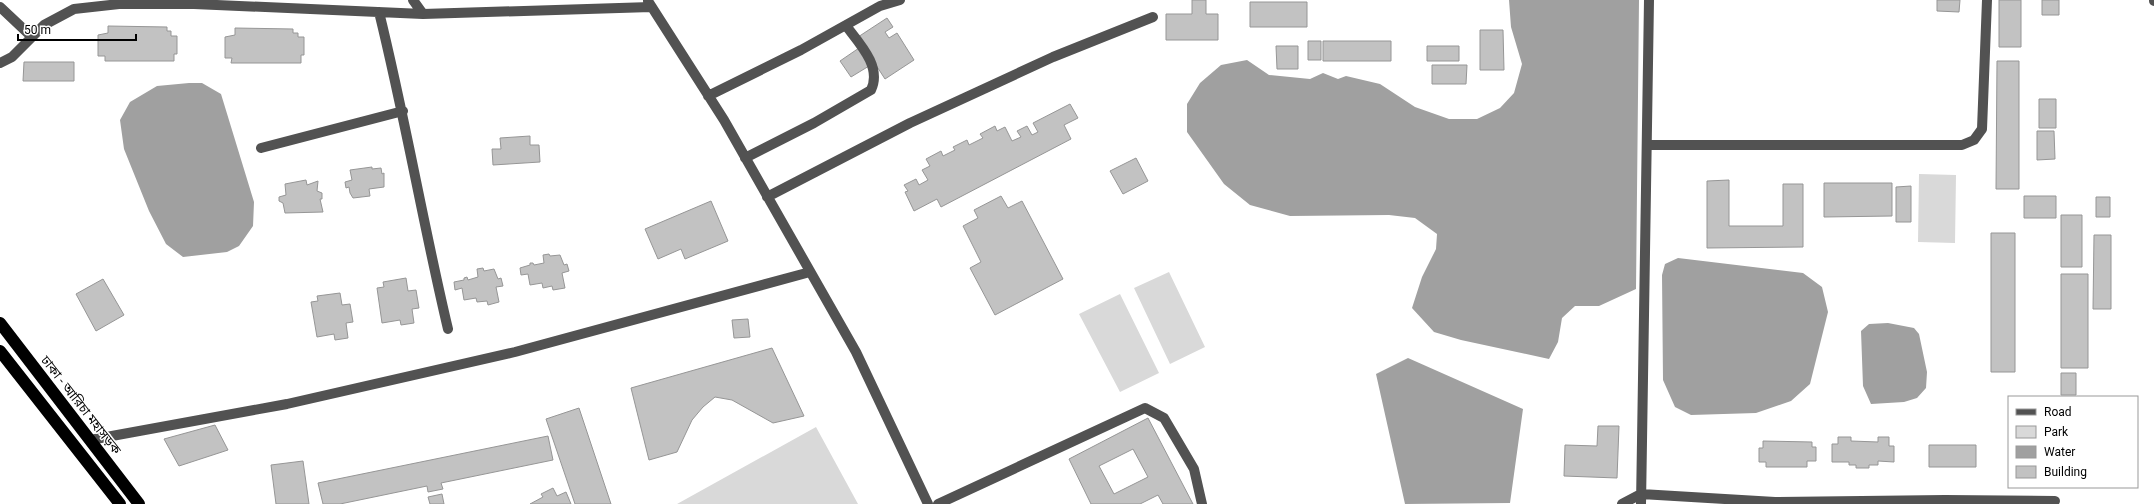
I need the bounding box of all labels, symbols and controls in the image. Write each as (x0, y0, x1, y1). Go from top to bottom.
scale bar (18, 16, 136, 42)
text: 50 m (24, 23, 51, 37)
street label: ঢাকা - আরিচা মহাসড়ক (37, 352, 124, 458)
legend (2008, 396, 2138, 488)
text: Road (2044, 405, 2072, 419)
text: Park (2044, 425, 2069, 439)
text: Water (2044, 445, 2075, 459)
text: Building (2044, 465, 2087, 479)

